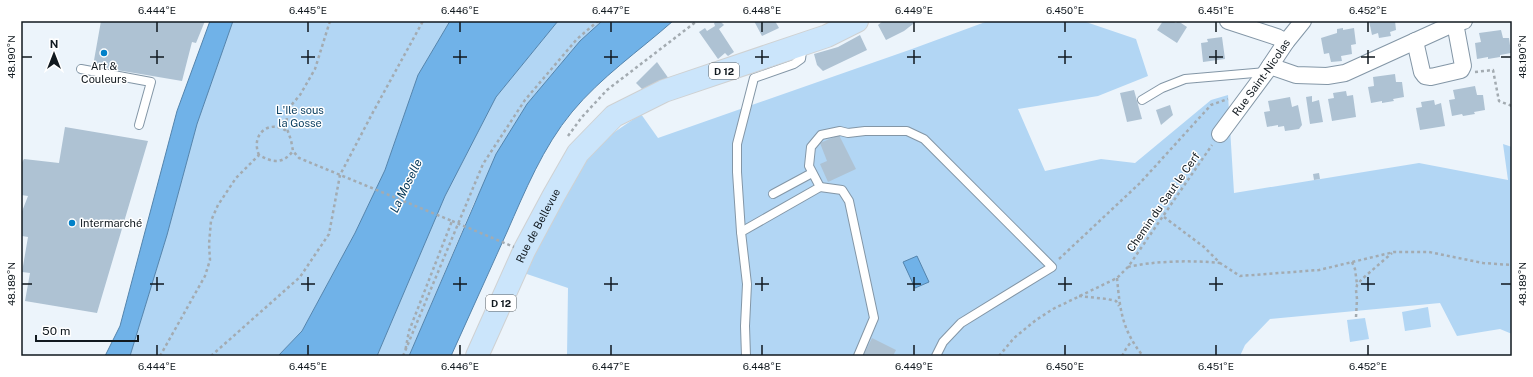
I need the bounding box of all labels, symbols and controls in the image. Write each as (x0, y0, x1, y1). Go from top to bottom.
text: 6.444°E (138, 4, 176, 16)
text: 6.445°E (289, 4, 327, 16)
text: 6.446°E (441, 4, 479, 16)
text: 6.447°E (592, 4, 630, 16)
text: 6.448°E (743, 4, 781, 16)
text: 6.449°E (895, 4, 933, 16)
text: 6.450°E (1046, 4, 1084, 16)
text: 6.451°E (1198, 4, 1234, 16)
text: 6.452°E (1349, 4, 1387, 16)
north arrow (34, 34, 74, 74)
text: 48.190°N (5, 35, 17, 79)
text: 48.190°N (1516, 35, 1528, 79)
street label: Rue Saint-Nicolas (1230, 36, 1293, 118)
text: N (50, 38, 58, 50)
marker: Art & Couleurs (99, 48, 109, 58)
place label: Art & Couleurs (81, 60, 127, 85)
road number: D 12 (709, 63, 739, 79)
park label: L'Ile sous la Gosse (276, 104, 324, 129)
street label: Chemin du Saut le Cerf (1124, 150, 1202, 254)
water label: La Moselle (387, 156, 425, 215)
street label: Rue de Bellevue (514, 186, 562, 264)
place label: Intermarché (80, 217, 142, 229)
marker: Intermarché (67, 218, 77, 228)
text: 48.189°N (5, 262, 17, 306)
text: 48.189°N (1516, 262, 1528, 306)
road number: D 12 (486, 295, 516, 311)
scale bar (36, 317, 138, 343)
text: 50 m (42, 324, 70, 338)
text: 6.444°E (138, 360, 176, 372)
text: 6.445°E (289, 360, 327, 372)
text: 6.446°E (441, 360, 479, 372)
text: 6.447°E (592, 360, 630, 372)
text: 6.448°E (743, 360, 781, 372)
text: 6.449°E (895, 360, 933, 372)
text: 6.450°E (1046, 360, 1084, 372)
text: 6.451°E (1198, 360, 1234, 372)
text: 6.452°E (1349, 360, 1387, 372)

